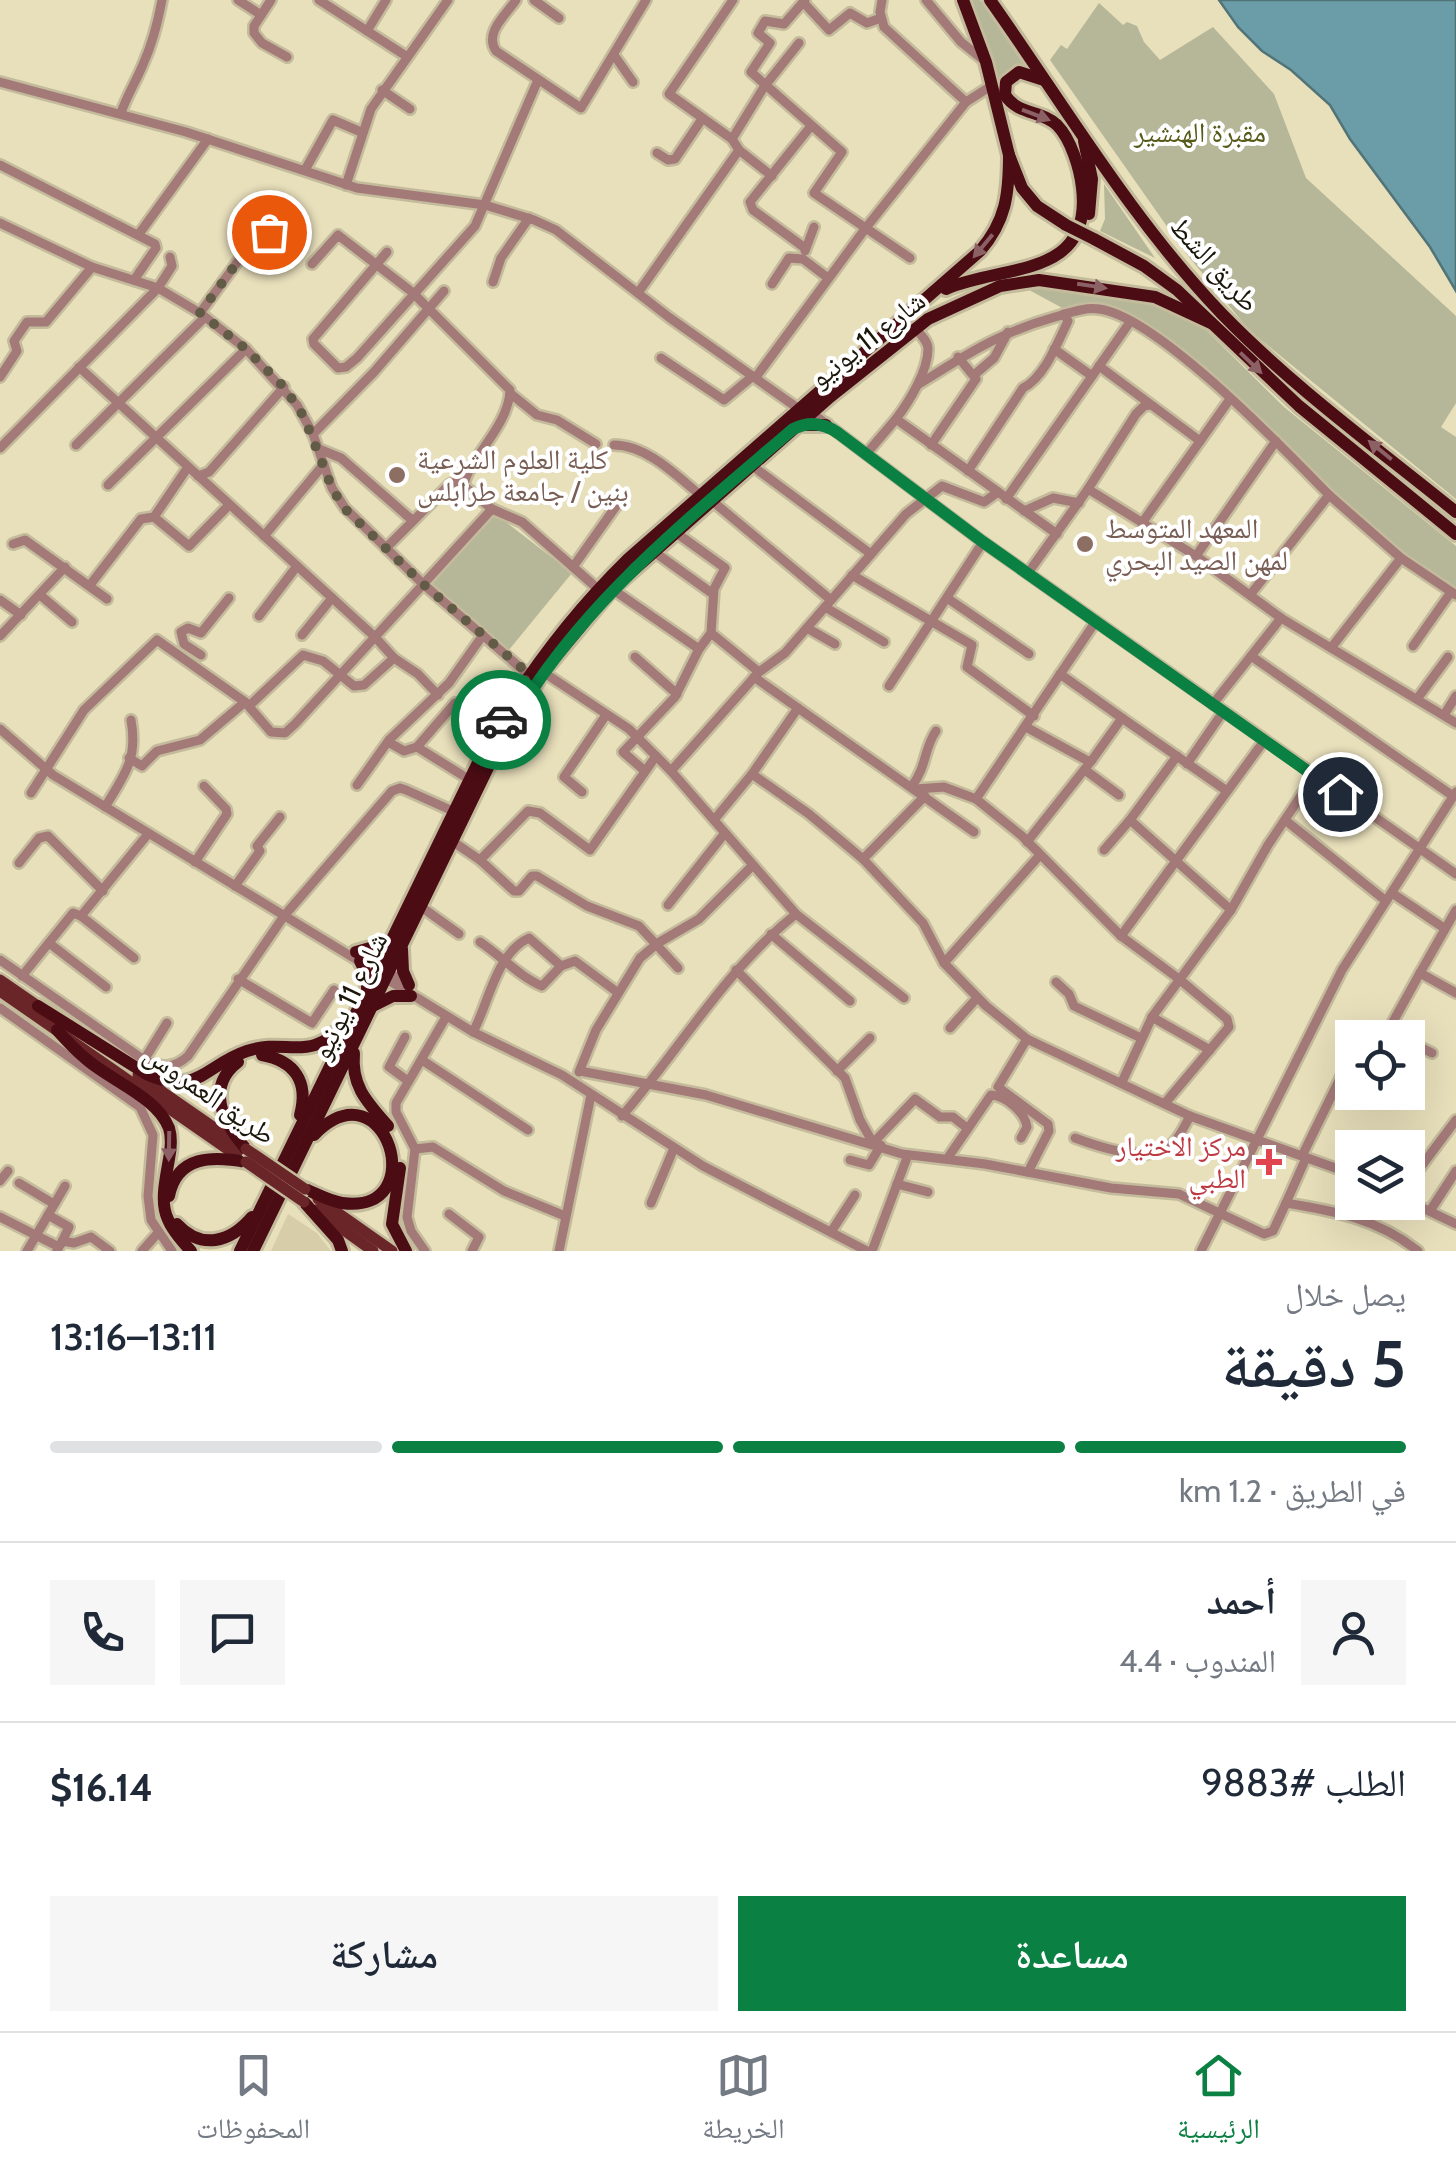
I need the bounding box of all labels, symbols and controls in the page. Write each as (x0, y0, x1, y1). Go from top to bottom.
one-way arrow (1021, 108, 1051, 123)
park label: مقبرة الهنشير (1133, 115, 1266, 149)
pin (227, 190, 312, 275)
icon: bag (242, 205, 297, 260)
street label: طريق الشط (1163, 209, 1267, 319)
one-way arrow (973, 233, 995, 258)
one-way arrow (1077, 279, 1109, 294)
street label: شارع 11 يونيو (802, 283, 932, 396)
one-way arrow (1239, 351, 1263, 374)
one-way arrow (1368, 440, 1393, 461)
place label: كلية العلوم الشرعية بنين / جامعة طرابلس (417, 442, 629, 509)
marker: كلية العلوم الشرعية بنين / جامعة طرابلس (386, 464, 408, 486)
place label: المعهد المتوسط لمهن الصيد البحري (1105, 511, 1288, 583)
marker: المعهد المتوسط لمهن الصيد البحري (1074, 533, 1096, 555)
courier (451, 670, 551, 770)
icon: car (474, 693, 529, 748)
pin (1298, 752, 1383, 837)
icon: home (1313, 767, 1368, 822)
street label: شارع 11 يونيو (304, 927, 395, 1066)
map controls (1335, 1020, 1425, 1220)
button: locate (1335, 1020, 1425, 1110)
street label: طريق العمروس (137, 1036, 282, 1152)
place label: مركز الاختيار الطبي (1115, 1129, 1246, 1201)
one-way arrow (160, 1130, 176, 1162)
button: layers (1335, 1130, 1425, 1220)
marker: مركز الاختيار الطبي (1256, 1149, 1282, 1175)
text: يصل خلال (1285, 1275, 1406, 1314)
text: 13:11–13:16 (50, 1313, 217, 1360)
text: 5 دقيقة (1221, 1324, 1406, 1403)
text: في الطريق · 1.2 km (1179, 1471, 1406, 1510)
text: أحمد (1206, 1577, 1276, 1624)
button: phone (50, 1580, 155, 1685)
button: chat (180, 1580, 285, 1685)
button: person (1301, 1580, 1406, 1685)
text: المندوب · 4.4 (1119, 1641, 1276, 1680)
text: الطلب #9883 (1201, 1759, 1406, 1806)
text: $16.14 (50, 1764, 153, 1811)
button: مشاركة (50, 1896, 718, 2011)
button: مساعدة (738, 1896, 1406, 2011)
tab: المحفوظات (196, 2048, 310, 2156)
tab: الخريطة (702, 2048, 785, 2156)
tab: الرئيسية (1177, 2048, 1260, 2156)

